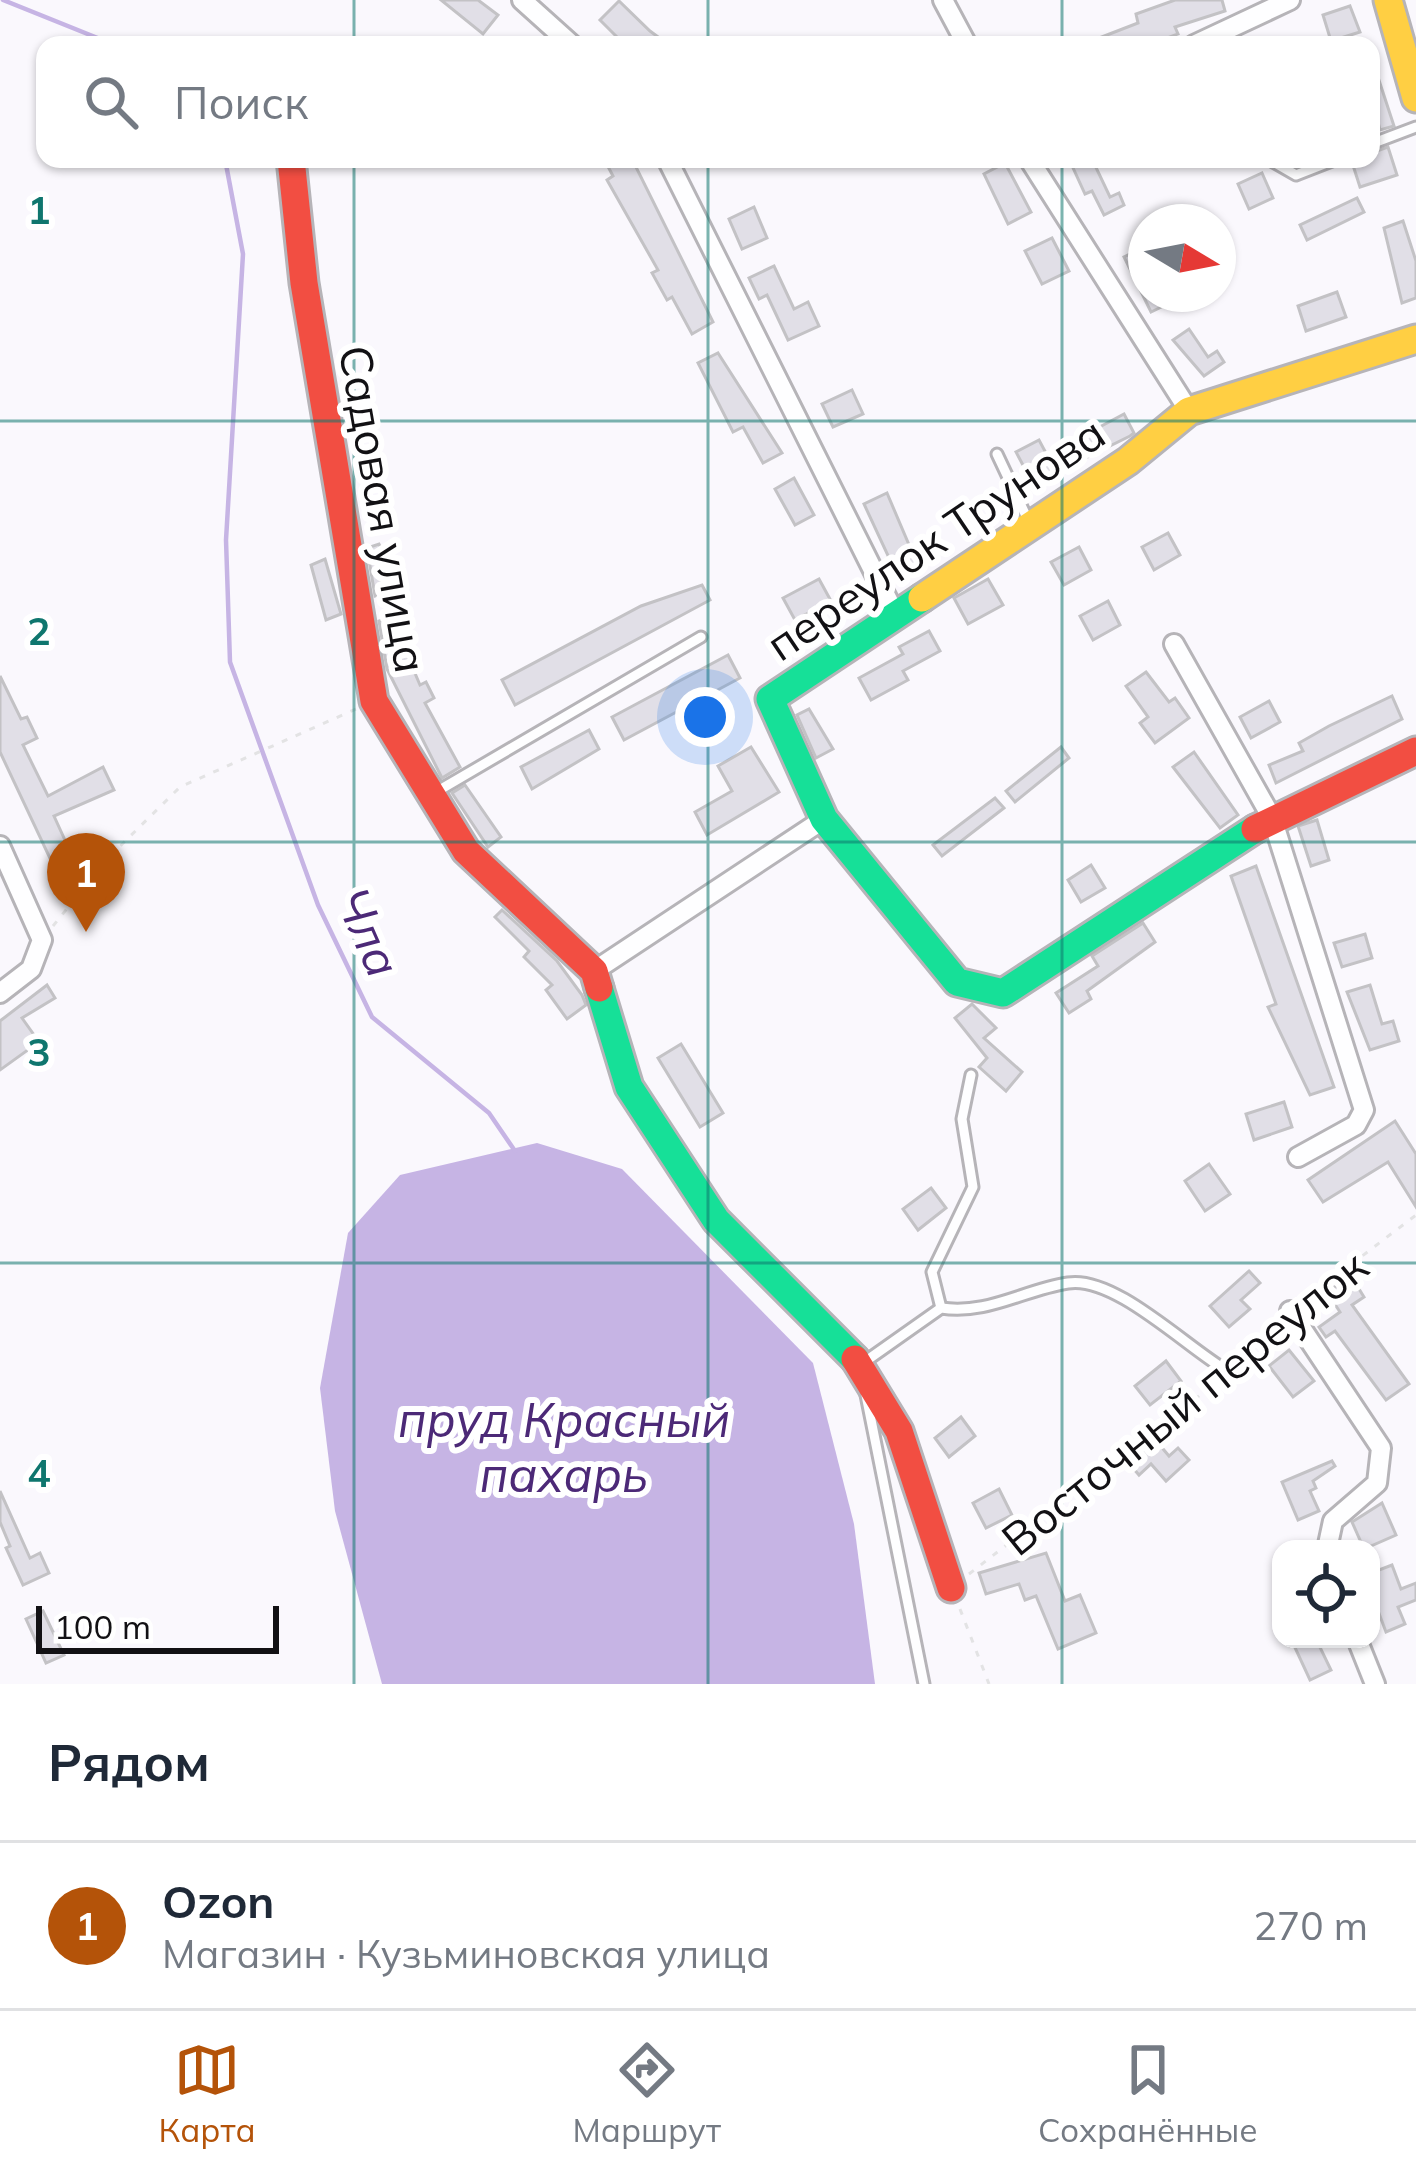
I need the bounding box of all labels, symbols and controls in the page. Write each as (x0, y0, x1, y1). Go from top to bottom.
search box (36, 36, 1380, 168)
icon: search (78, 69, 144, 135)
text: Поиск (174, 74, 308, 130)
text: 1 (27, 185, 51, 234)
north arrow (1128, 204, 1236, 312)
street label: Садовая улица (328, 341, 440, 677)
street label: переулок Трунова (755, 404, 1115, 672)
text: 2 (27, 606, 51, 655)
your location (675, 687, 735, 747)
pin: 1 (47, 833, 125, 932)
water label: Чла (323, 878, 415, 986)
text: 3 (27, 1027, 51, 1076)
street label: Восточный переулок (990, 1237, 1379, 1567)
water label: пруд Красный пахарь (398, 1389, 730, 1504)
text: 4 (27, 1448, 51, 1497)
map controls (1272, 1540, 1380, 1648)
button: locate (1272, 1540, 1380, 1648)
scale bar (36, 1600, 279, 1653)
text: 100 m (54, 1606, 151, 1647)
text: Рядом (48, 1730, 210, 1794)
text: Ozon (162, 1873, 274, 1929)
text: 1 (75, 1901, 99, 1950)
text: 270 m (1253, 1901, 1368, 1950)
text: Магазин · Кузьминовская улица (162, 1929, 770, 1978)
tab: Карта (158, 2037, 256, 2150)
tab: Маршрут (573, 2037, 721, 2150)
tab: Сохранённые (1038, 2037, 1258, 2150)

